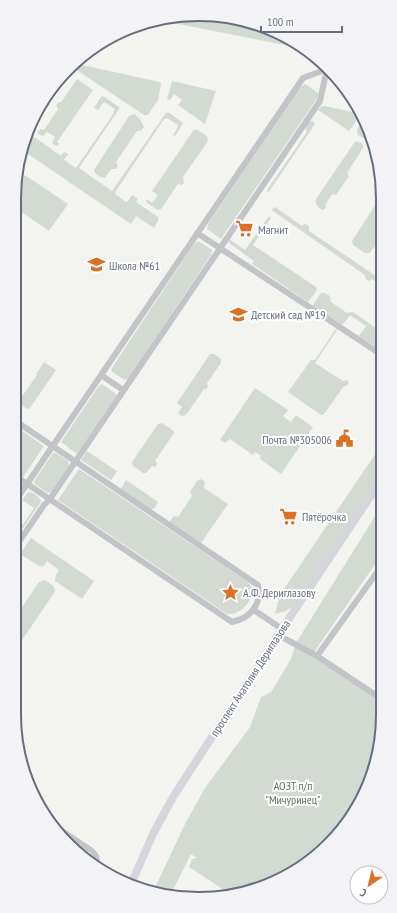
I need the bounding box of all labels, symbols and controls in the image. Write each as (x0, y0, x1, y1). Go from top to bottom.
scale bar (261, 8, 342, 34)
text: 100 m (267, 14, 294, 29)
supermarket icon: Магнит (235, 219, 255, 239)
place label: Магнит (258, 222, 288, 237)
school or university icon: Школа №61 (86, 255, 106, 275)
place label: Школа №61 (109, 258, 160, 273)
school or university icon: Детский сад №19 (228, 304, 248, 324)
place label: Детский сад №19 (251, 307, 326, 322)
public building icon: Почта №305006 (335, 429, 355, 449)
place label: Почта №305006 (262, 432, 332, 447)
supermarket icon: Пятёрочка (279, 506, 299, 526)
place label: Пятёрочка (302, 509, 346, 524)
place icon: А.Ф. Дериглазову (220, 582, 240, 602)
place label: А.Ф. Дериглазову (243, 585, 316, 600)
street label: проспект Анатолия Дериглазова (207, 617, 293, 739)
park label: АОЗТ п/п "Мичуринец" (266, 778, 321, 807)
north arrow (349, 865, 389, 905)
text: С (357, 886, 369, 900)

